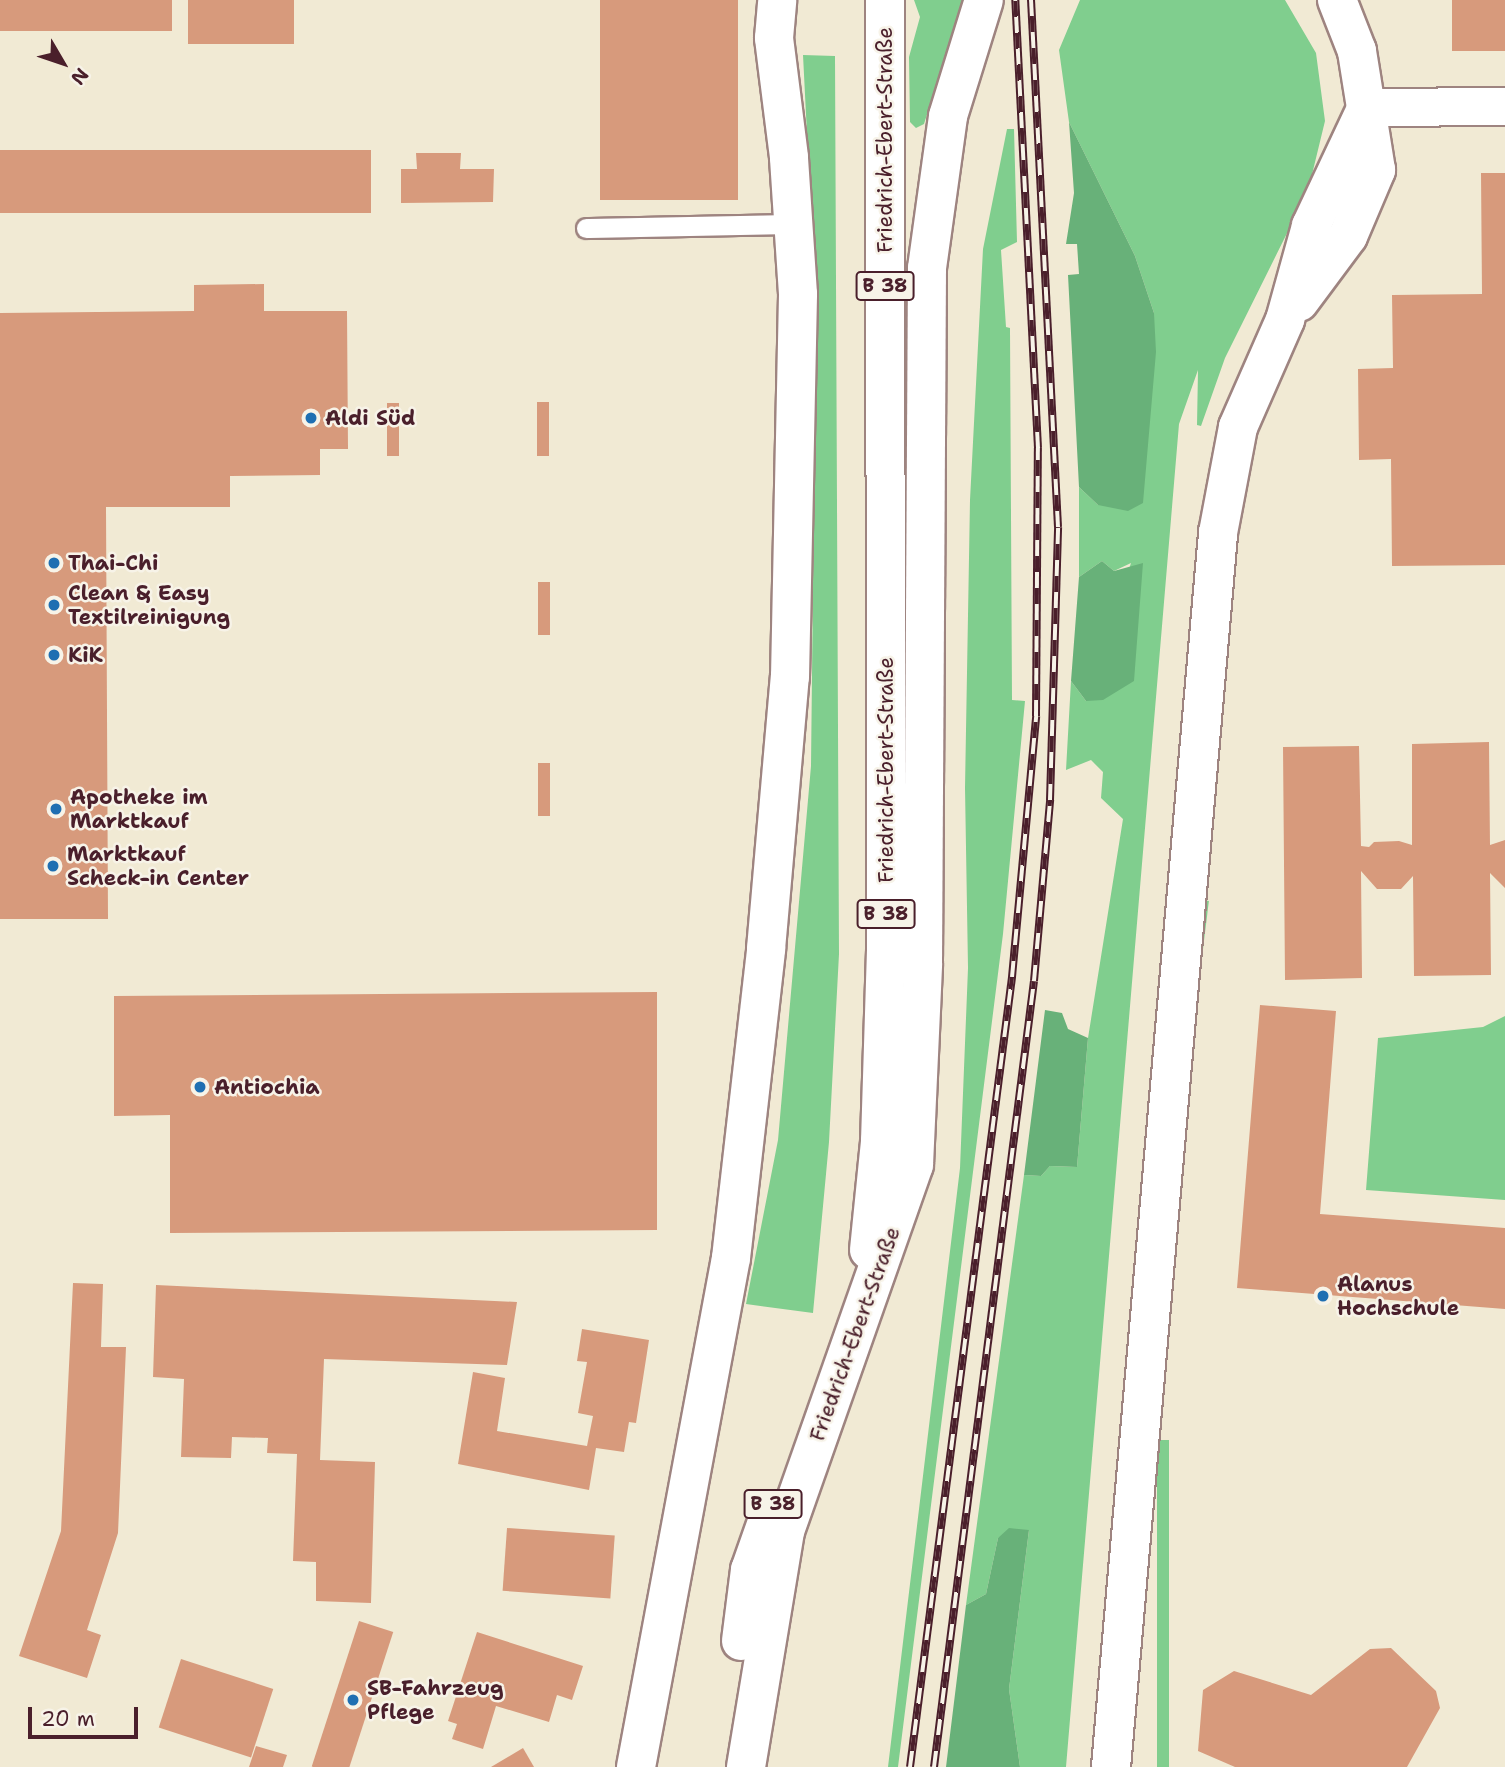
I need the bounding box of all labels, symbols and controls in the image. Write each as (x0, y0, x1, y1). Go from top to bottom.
street label: Friedrich-Ebert-Straße (872, 27, 898, 253)
north arrow (28, 28, 98, 98)
text: N (65, 63, 94, 90)
road number: B 38 (855, 270, 915, 302)
place label: Aldi Süd (325, 405, 416, 431)
marker: Aldi Süd (303, 410, 319, 426)
place label: Thai-Chi (68, 550, 158, 576)
marker: Thai-Chi (46, 555, 62, 571)
place label: Clean & Easy Textilreinigung (68, 580, 230, 630)
marker: Clean & Easy Textilreinigung (46, 597, 62, 613)
place label: KiK (68, 642, 103, 668)
marker: KiK (46, 647, 62, 663)
street label: Friedrich-Ebert-Straße (873, 657, 899, 883)
place label: Apotheke im Marktkauf (70, 784, 208, 834)
marker: Apotheke im Marktkauf (48, 801, 64, 817)
place label: Marktkauf Scheck-in Center (67, 841, 249, 891)
marker: Marktkauf Scheck-in Center (45, 858, 61, 874)
road number: B 38 (856, 898, 916, 930)
place label: Antiochia (214, 1074, 320, 1100)
marker: Antiochia (192, 1079, 208, 1095)
street label: Friedrich-Ebert-Straße (805, 1223, 905, 1445)
place label: Alanus Hochschule (1337, 1271, 1459, 1321)
marker: Alanus Hochschule (1315, 1288, 1331, 1304)
road number: B 38 (743, 1488, 803, 1520)
place label: SB-Fahrzeug Pflege (367, 1675, 504, 1725)
marker: SB-Fahrzeug Pflege (345, 1692, 361, 1708)
scale bar (32, 1694, 142, 1738)
text: 20 m (41, 1705, 95, 1733)

